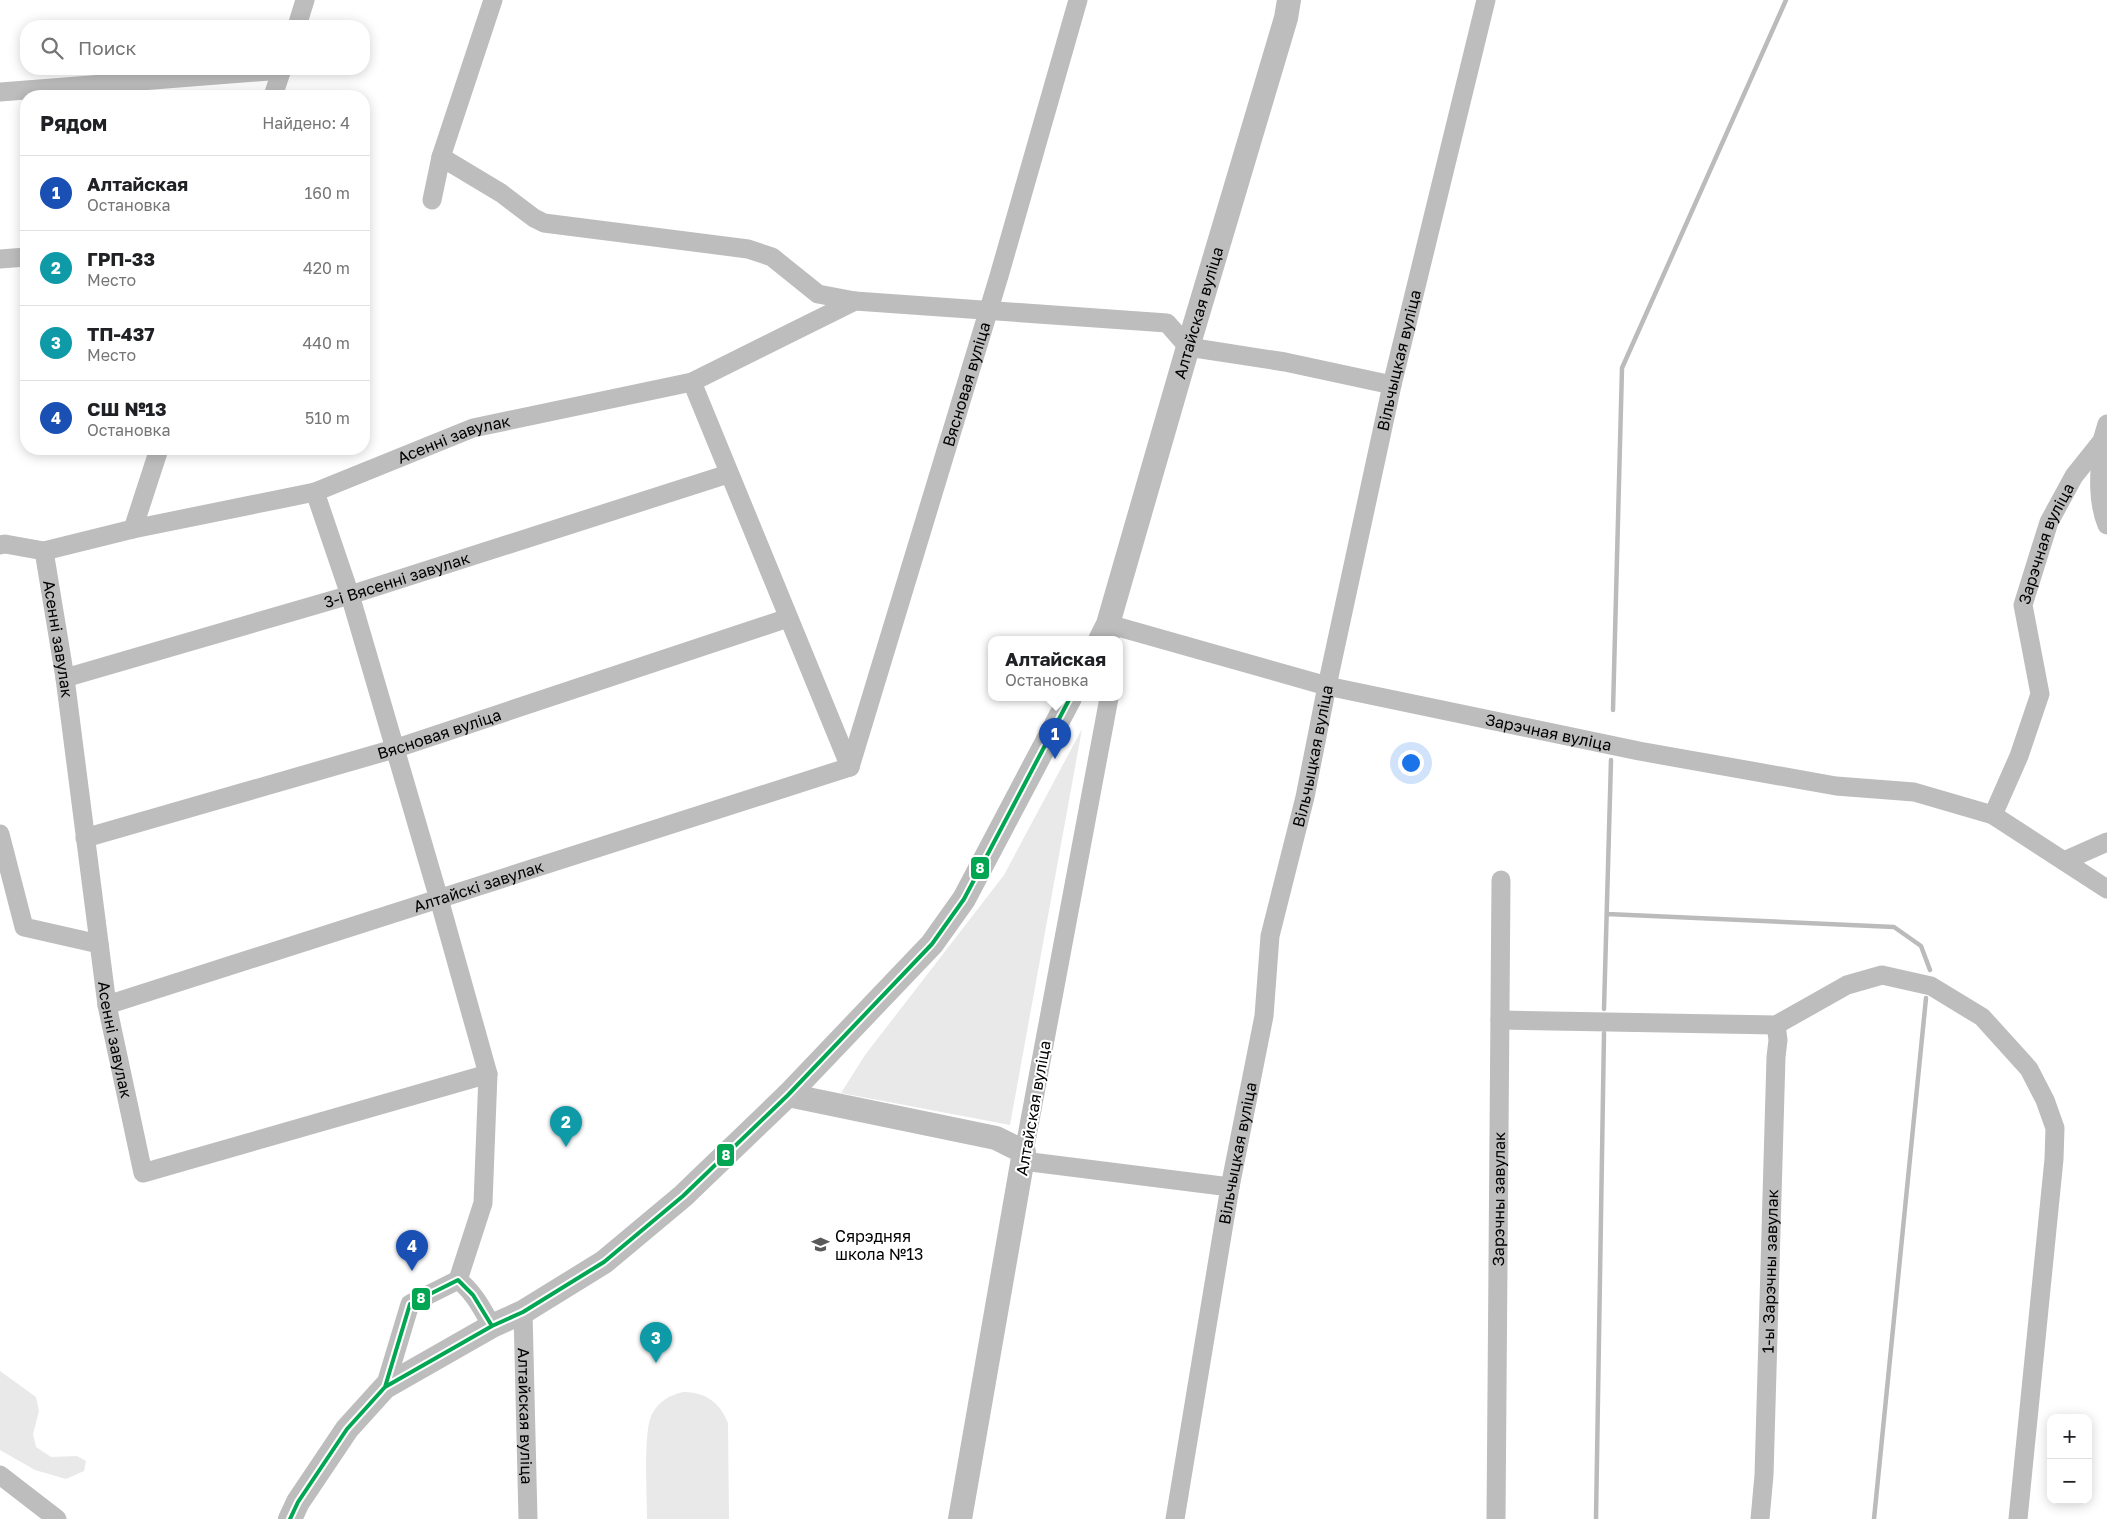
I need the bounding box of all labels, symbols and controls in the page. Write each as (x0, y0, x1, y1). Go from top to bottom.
search box (20, 20, 370, 75)
icon: search (38, 34, 66, 62)
text: Поиск (78, 36, 137, 59)
text: Рядом (40, 110, 107, 136)
text: Найдено: 4 (262, 113, 350, 133)
text: Алтайская (87, 172, 188, 195)
text: 1 (52, 183, 60, 203)
text: 160 m (304, 183, 350, 203)
text: Остановка (87, 195, 171, 215)
street label: Алтайская вуліца (1169, 244, 1227, 381)
text: ГРП-33 (87, 247, 155, 270)
text: 2 (51, 258, 61, 278)
text: 420 m (303, 258, 350, 278)
text: Место (87, 270, 136, 290)
street label: Вільчыцкая вуліца (1372, 288, 1425, 433)
street label: Вясновая вуліца (938, 320, 994, 449)
text: ТП-437 (87, 322, 155, 345)
text: 3 (51, 333, 61, 353)
text: 440 m (302, 333, 350, 353)
text: Место (87, 345, 136, 365)
text: СШ №13 (87, 397, 167, 420)
text: 4 (51, 408, 61, 428)
text: 510 m (305, 408, 350, 428)
street label: Асенні завулак (394, 410, 512, 468)
text: Остановка (87, 420, 171, 440)
street label: Зарэчная вуліца (2014, 480, 2078, 607)
street label: 3-і Вясенні завулак (322, 547, 472, 612)
street label: Асенні завулак (39, 579, 77, 699)
popup (988, 636, 1123, 701)
text: Алтайская (1005, 647, 1106, 670)
text: Остановка (1005, 670, 1089, 690)
street label: Вільчыцкая вуліца (1288, 683, 1337, 829)
street label: Вясновая вуліца (375, 704, 503, 763)
street label: Зарэчная вуліца (1483, 709, 1614, 755)
pin: 1 (1039, 718, 1071, 759)
your location (1398, 750, 1424, 776)
street label: Алтайскі завулак (411, 856, 546, 916)
line badge: 8 (970, 856, 990, 880)
text: 8 (976, 859, 985, 876)
street label: Асенні завулак (94, 980, 137, 1100)
street label: Алтайская вуліца (1011, 1039, 1055, 1177)
street label: Вільчыцкая вуліца (1214, 1080, 1261, 1226)
pin: 2 (550, 1106, 582, 1147)
street label: Зарэчны завулак (1488, 1132, 1509, 1266)
line badge: 8 (716, 1143, 735, 1167)
text: 8 (722, 1146, 731, 1163)
street label: 1-ы Зарэчны завулак (1757, 1189, 1782, 1354)
place label: Сярэдняя школа №13 (835, 1226, 923, 1264)
pin: 4 (396, 1230, 428, 1271)
school or university icon: Сярэдняя школа №13 (811, 1235, 831, 1255)
line badge: 8 (411, 1287, 431, 1311)
text: 8 (417, 1289, 426, 1306)
pin: 3 (640, 1322, 672, 1363)
street label: Алтайская вуліца (514, 1347, 537, 1485)
map controls (2047, 1414, 2092, 1504)
button: + (2047, 1414, 2092, 1459)
button: − (2047, 1459, 2092, 1504)

